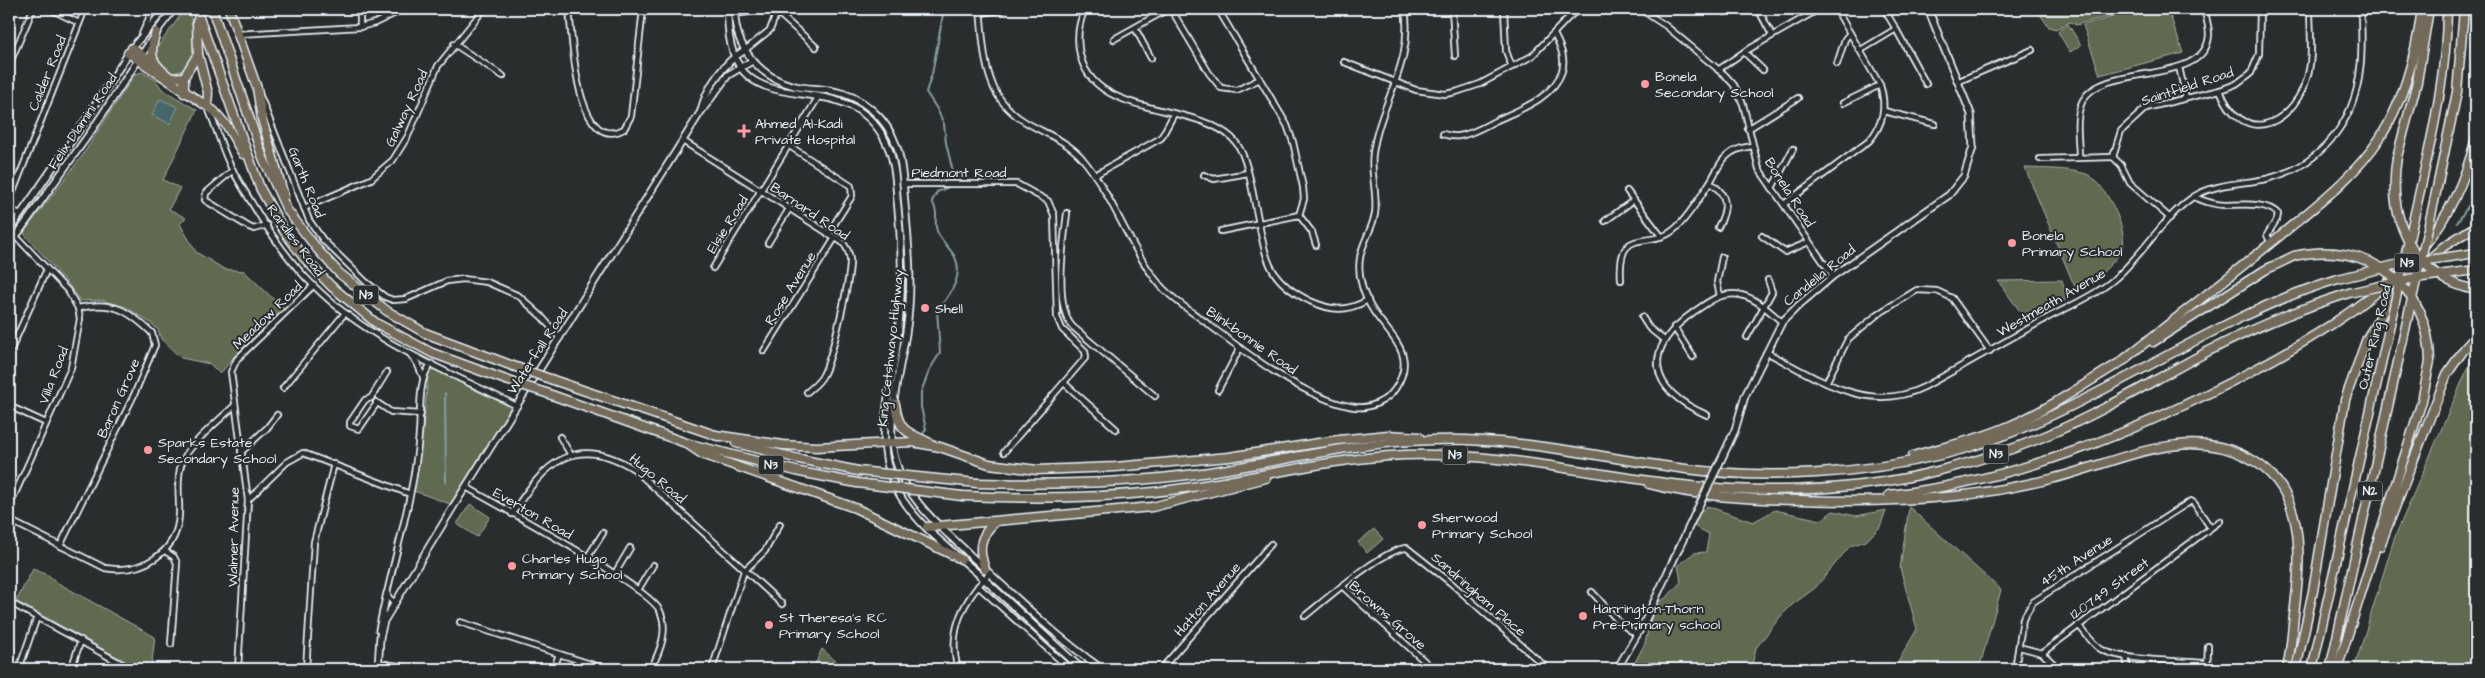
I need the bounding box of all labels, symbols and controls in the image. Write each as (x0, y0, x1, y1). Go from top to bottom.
street label: Calder Road (24, 33, 72, 114)
street label: Saintfield Road (2139, 63, 2236, 111)
street label: Galway Road (380, 67, 433, 150)
place label: Bonela Secondary School (1655, 67, 1773, 103)
street label: Felix Dlamini Road (43, 70, 122, 174)
marker: Bonela Secondary School (1639, 78, 1651, 90)
place label: Ahmed Al-Kadi Private Hospital (755, 114, 855, 150)
marker: Ahmed Al-Kadi Private Hospital (737, 124, 751, 138)
street label: Garth Road (283, 144, 329, 221)
street label: Bonela Road (1759, 154, 1819, 231)
street label: Piedmont Road (912, 163, 1007, 183)
street label: Barnard Road (766, 178, 853, 246)
street label: Elsie Road (702, 192, 754, 257)
street label: Randles Road (261, 200, 329, 281)
place label: Bonela Primary School (2022, 226, 2123, 262)
marker: Bonela Primary School (2006, 237, 2018, 249)
street label: Candella Road (1779, 240, 1860, 311)
street label: Rose Avenue (760, 247, 822, 329)
road number: N3 (2394, 254, 2420, 272)
street label: Westmeath Avenue (1993, 263, 2110, 342)
street label: King Cetshwayo Highway (873, 268, 909, 428)
street label: Meadow Road (228, 277, 307, 354)
street label: Outer Ring Road (2353, 283, 2397, 392)
road number: N3 (354, 286, 378, 304)
place label: Shell (935, 299, 963, 319)
marker: Shell (919, 302, 931, 314)
street label: Blinkbonnie Road (1202, 302, 1301, 380)
street label: Waterfall Road (503, 305, 573, 398)
street label: Villa Road (34, 344, 74, 407)
street label: Baron Grove (92, 355, 146, 441)
place label: Sparks Estate Secondary School (158, 433, 276, 469)
marker: Sparks Estate Secondary School (142, 444, 154, 456)
road number: N3 (1984, 444, 2008, 464)
road number: N3 (1442, 446, 1468, 464)
street label: Hugo Road (625, 449, 690, 508)
road number: N3 (758, 456, 784, 474)
road number: N2 (2358, 482, 2382, 501)
street label: Everton Road (489, 483, 576, 545)
street label: Walmer Avenue (223, 487, 245, 587)
place label: Sherwood Primary School (1432, 508, 1533, 544)
marker: Sherwood Primary School (1416, 519, 1428, 531)
street label: 45th Avenue (2036, 530, 2117, 592)
street label: Sandringham Place (1427, 548, 1530, 642)
place label: Charles Hugo Primary School (522, 549, 623, 585)
street label: 120749 Street (2066, 553, 2154, 624)
street label: Hatton Avenue (1170, 558, 1246, 641)
marker: Charles Hugo Primary School (506, 560, 518, 572)
street label: Browns Grove (1344, 577, 1431, 655)
place label: Harrington-Thorn Pre-Primary school (1593, 599, 1720, 635)
place label: St Theresa's RC Primary School (779, 608, 887, 644)
marker: Harrington-Thorn Pre-Primary school (1577, 610, 1589, 622)
marker: St Theresa's RC Primary School (763, 619, 775, 631)

